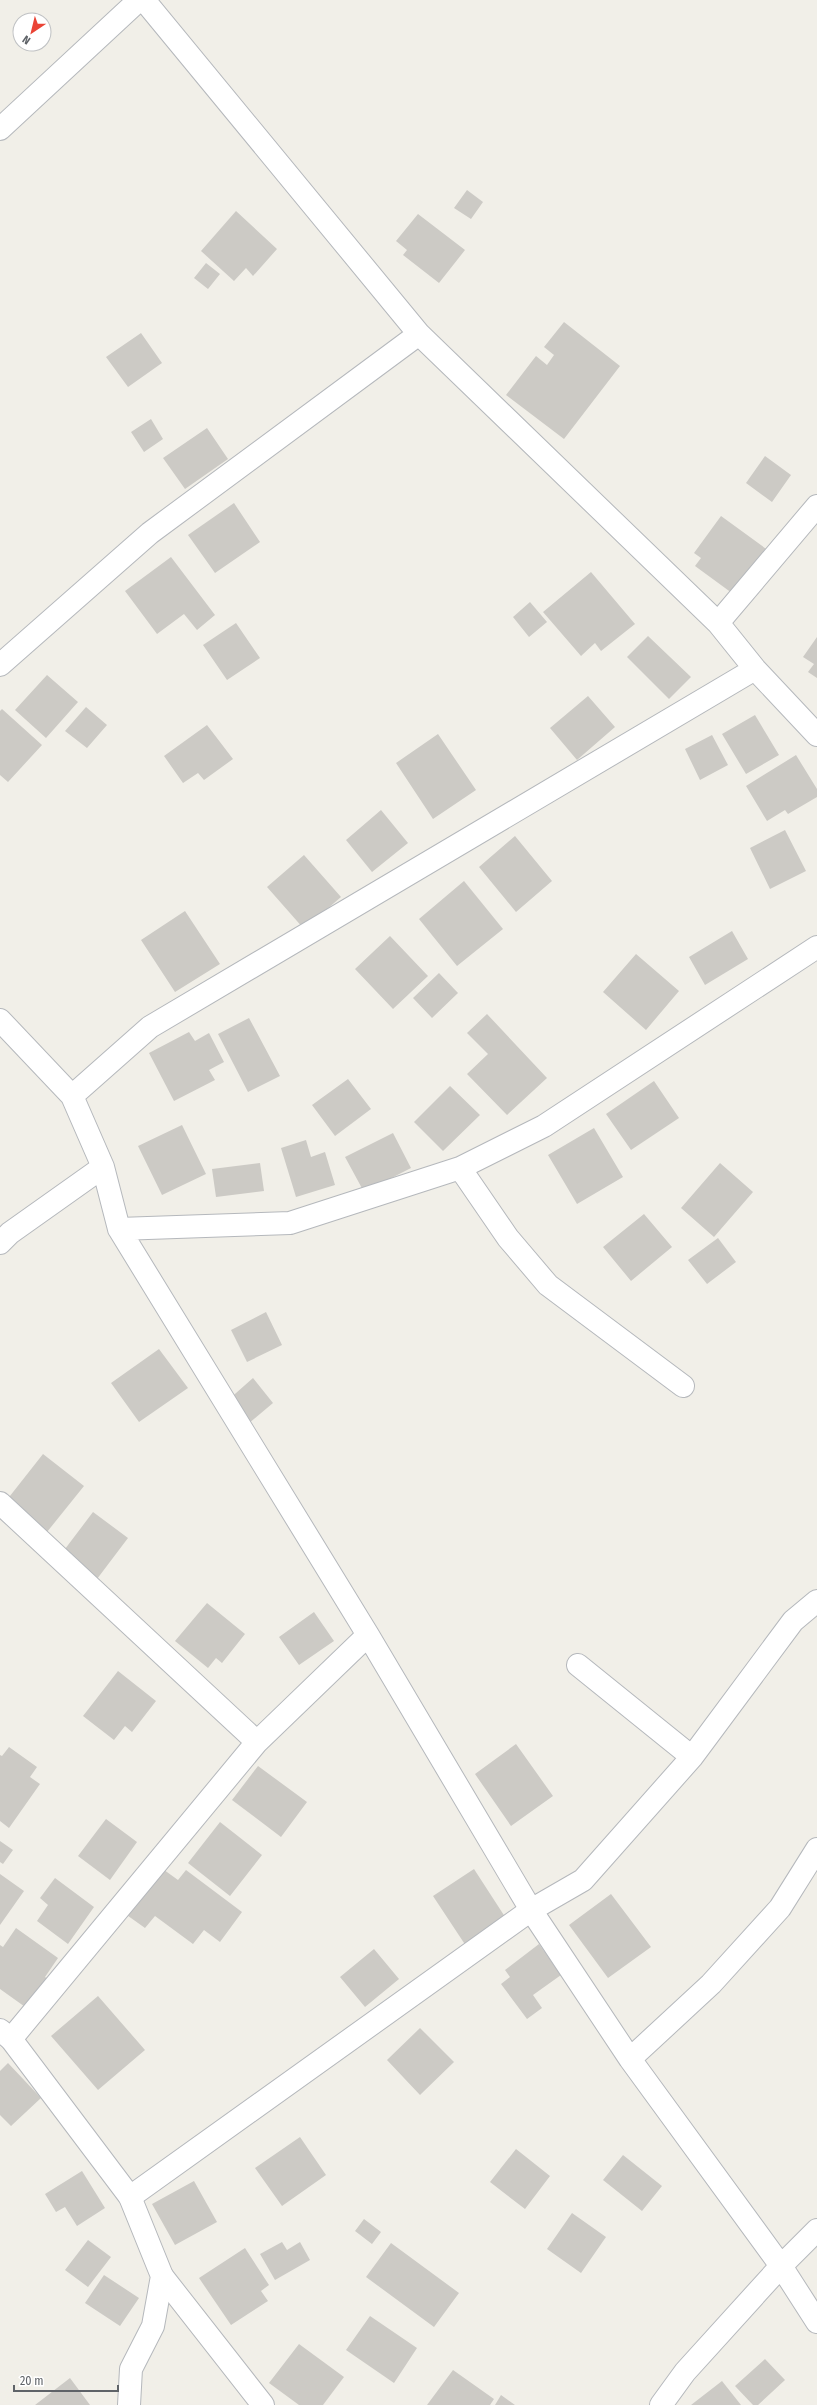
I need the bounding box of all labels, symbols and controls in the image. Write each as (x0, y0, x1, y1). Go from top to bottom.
north arrow (12, 12, 52, 52)
text: N (20, 33, 33, 47)
scale bar (14, 2367, 118, 2393)
text: 20 m (20, 2374, 44, 2388)

